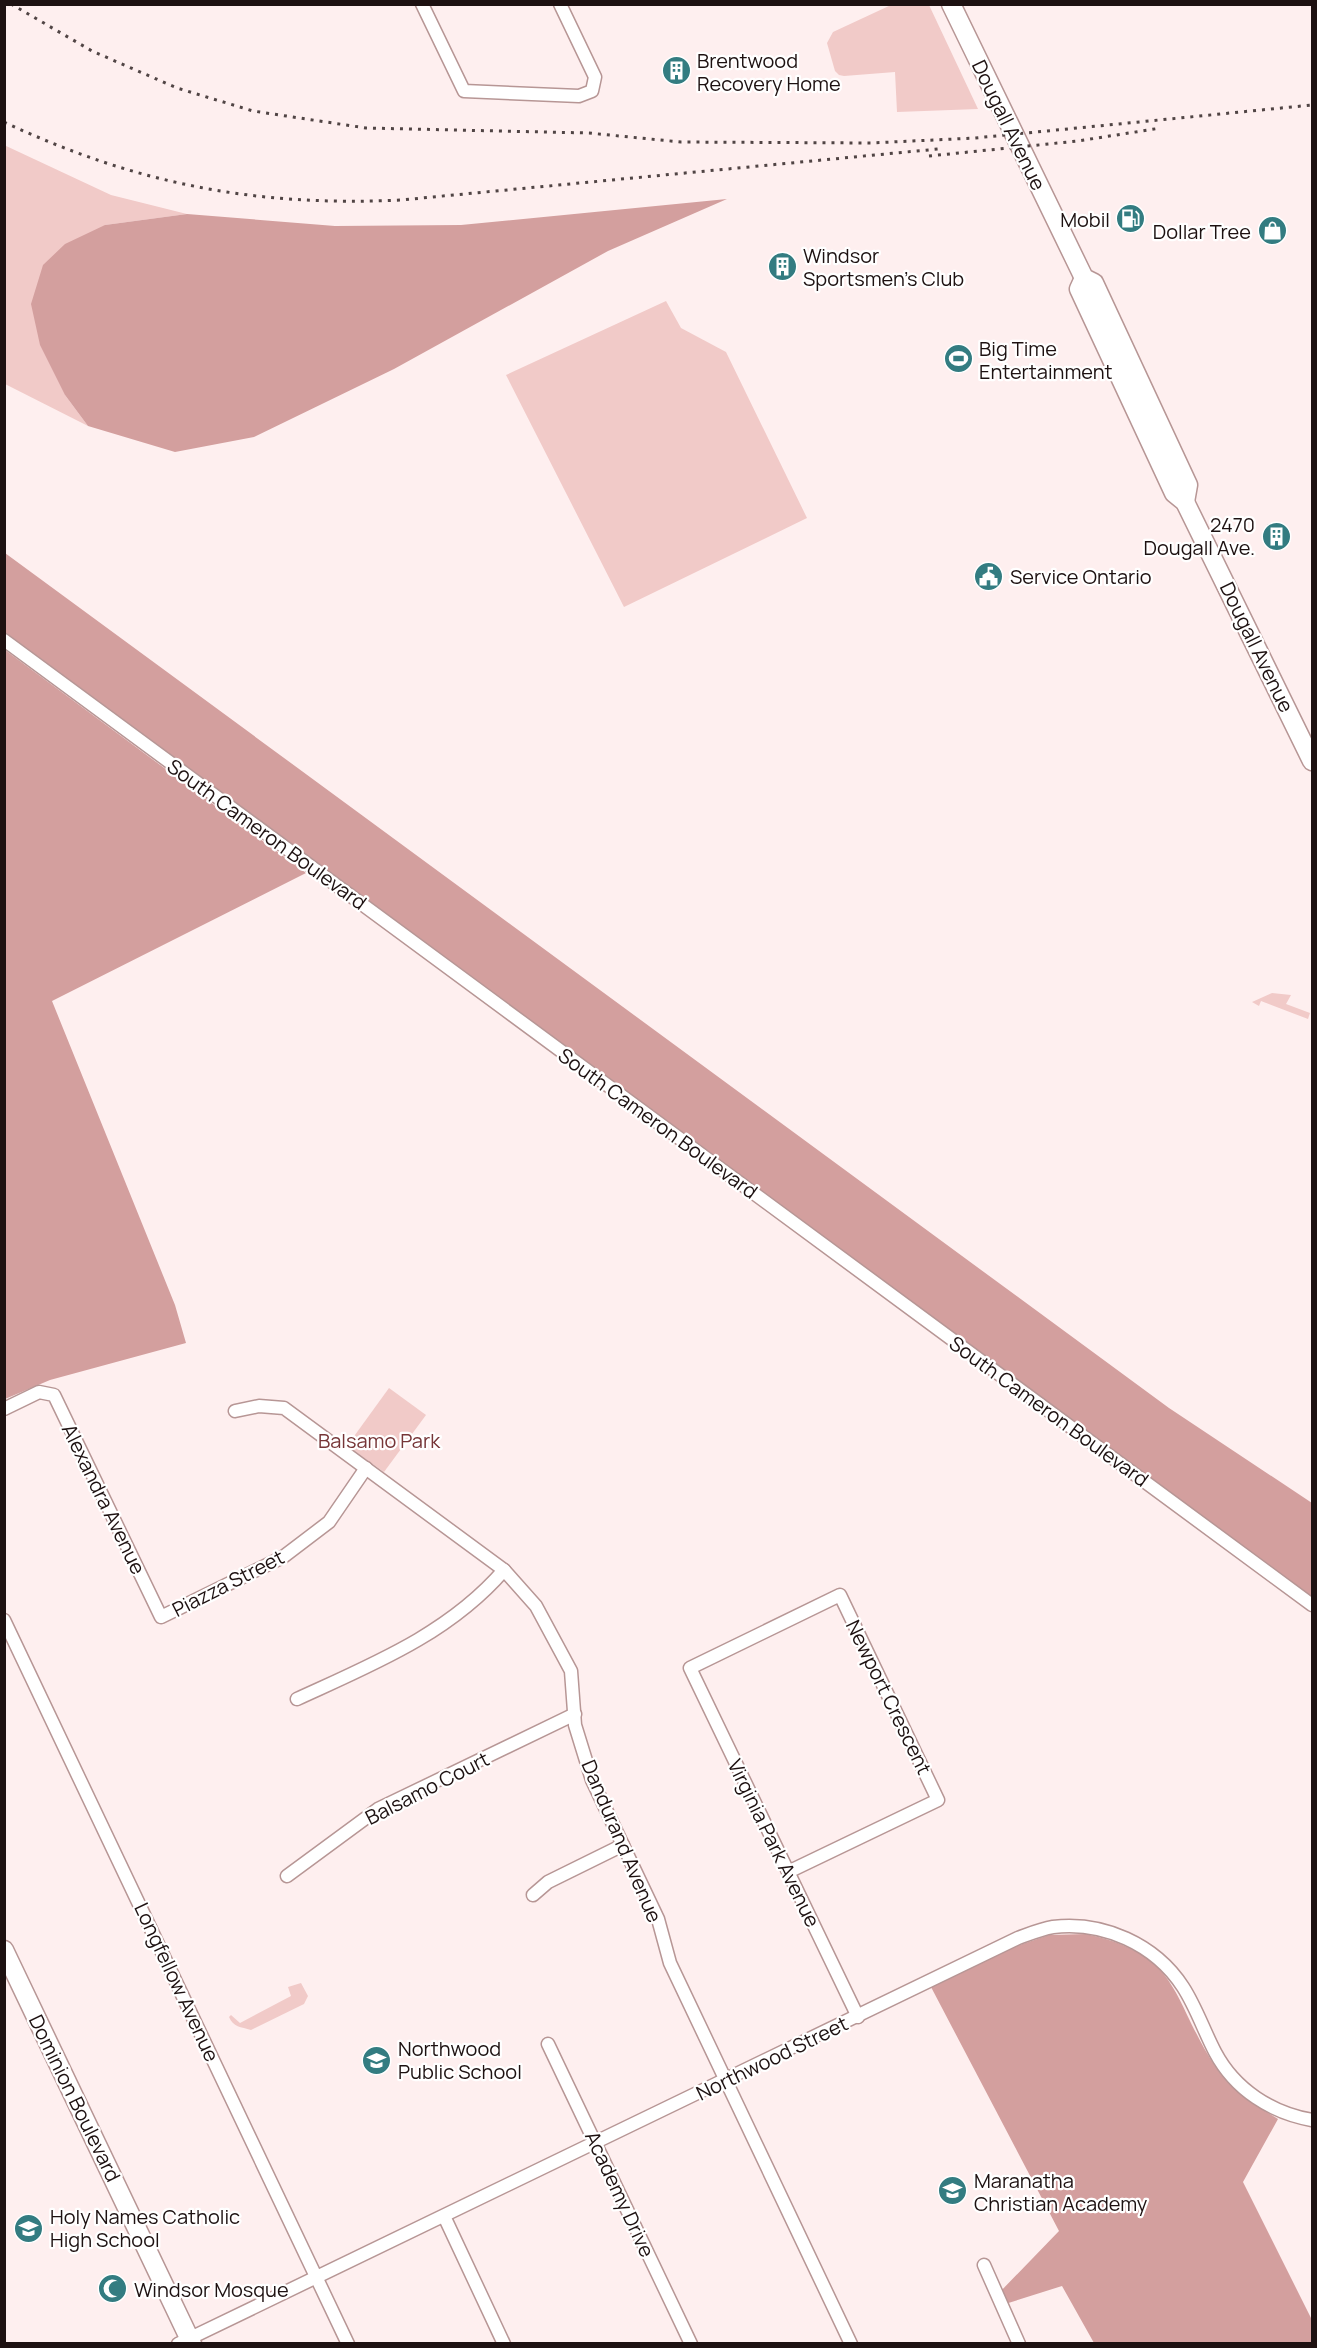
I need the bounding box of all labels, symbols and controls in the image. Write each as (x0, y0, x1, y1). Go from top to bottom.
place label: Brentwood Recovery Home (697, 47, 841, 97)
building icon: Brentwood Recovery Home (660, 55, 692, 87)
street label: Dougall Avenue (966, 55, 1052, 195)
fuel station icon: Mobil (1115, 203, 1147, 235)
place label: Mobil (1060, 206, 1110, 233)
shop icon: Dollar Tree (1256, 215, 1288, 247)
place label: Dollar Tree (1153, 218, 1251, 245)
place label: Windsor Sportsmen's Club (803, 242, 964, 292)
building icon: Windsor Sportsmen's Club (766, 250, 798, 282)
place label: Big Time Entertainment (979, 335, 1113, 385)
sports icon: Big Time Entertainment (942, 343, 974, 375)
place label: 2470 Dougall Ave. (1144, 511, 1255, 561)
building icon: 2470 Dougall Ave. (1260, 520, 1292, 552)
public building icon: Service Ontario (973, 560, 1005, 592)
place label: Service Ontario (1010, 563, 1152, 590)
street label: Dougall Avenue (1214, 577, 1300, 717)
street label: South Cameron Boulevard (162, 753, 372, 915)
street label: South Cameron Boulevard (553, 1042, 763, 1204)
street label: South Cameron Boulevard (944, 1330, 1154, 1492)
street label: Alexandra Avenue (56, 1419, 152, 1579)
park label: Balsamo Park (318, 1427, 441, 1454)
street label: Piazza Street (167, 1543, 289, 1623)
street label: Newport Crescent (840, 1615, 938, 1779)
street label: Balsamo Court (360, 1745, 494, 1831)
street label: Virginia Park Avenue (722, 1755, 826, 1931)
street label: Dandurand Avenue (576, 1756, 668, 1926)
street label: Longfellow Avenue (128, 1898, 226, 2066)
street label: Dominion Boulevard (23, 2010, 127, 2186)
street label: Northwood Street (692, 2010, 852, 2106)
place label: Northwood Public School (398, 2035, 522, 2085)
school or university icon: Northwood Public School (361, 2044, 393, 2076)
street label: Academy Drive (579, 2127, 661, 2261)
place label: Maranatha Christian Academy (974, 2167, 1148, 2217)
school or university icon: Maranatha Christian Academy (937, 2175, 969, 2207)
place label: Holy Names Catholic High School (50, 2203, 240, 2253)
school or university icon: Holy Names Catholic High School (13, 2212, 45, 2244)
mosque icon: Windsor Mosque (97, 2273, 129, 2305)
place label: Windsor Mosque (134, 2276, 289, 2303)

